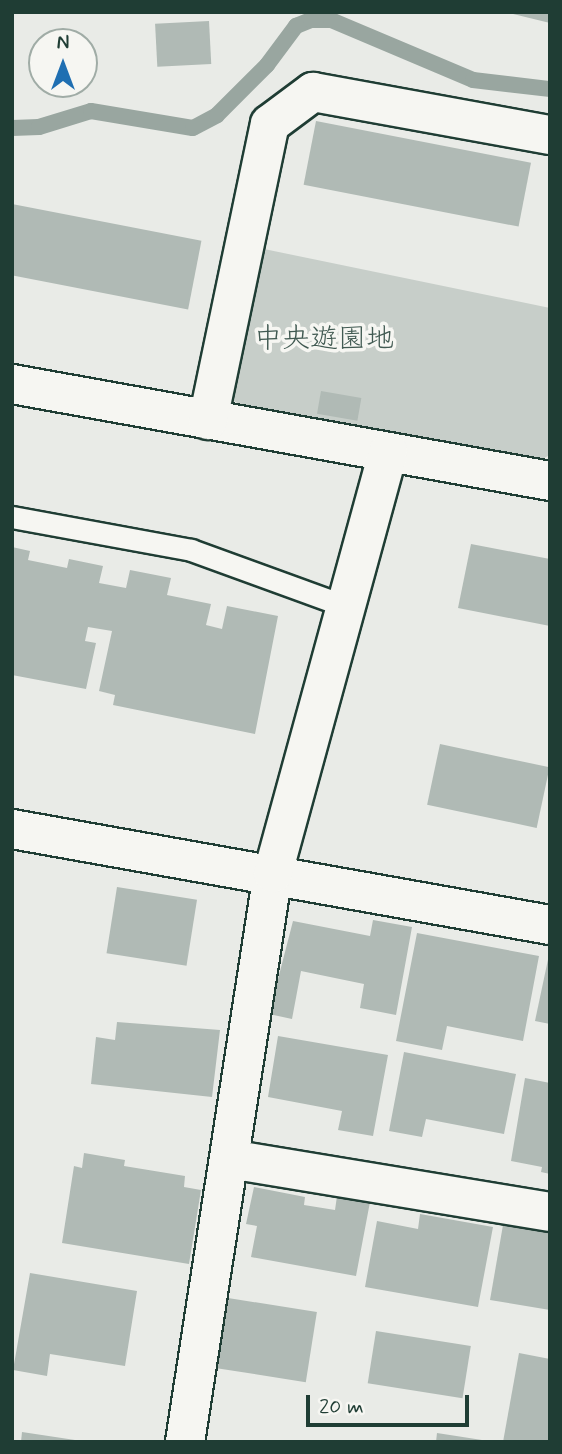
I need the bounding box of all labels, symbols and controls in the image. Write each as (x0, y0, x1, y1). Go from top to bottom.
north arrow (28, 28, 98, 98)
text: N (57, 31, 69, 56)
park label: 中央遊園地 (254, 323, 394, 357)
scale bar (310, 1380, 473, 1424)
text: 20 m (319, 1393, 364, 1421)

